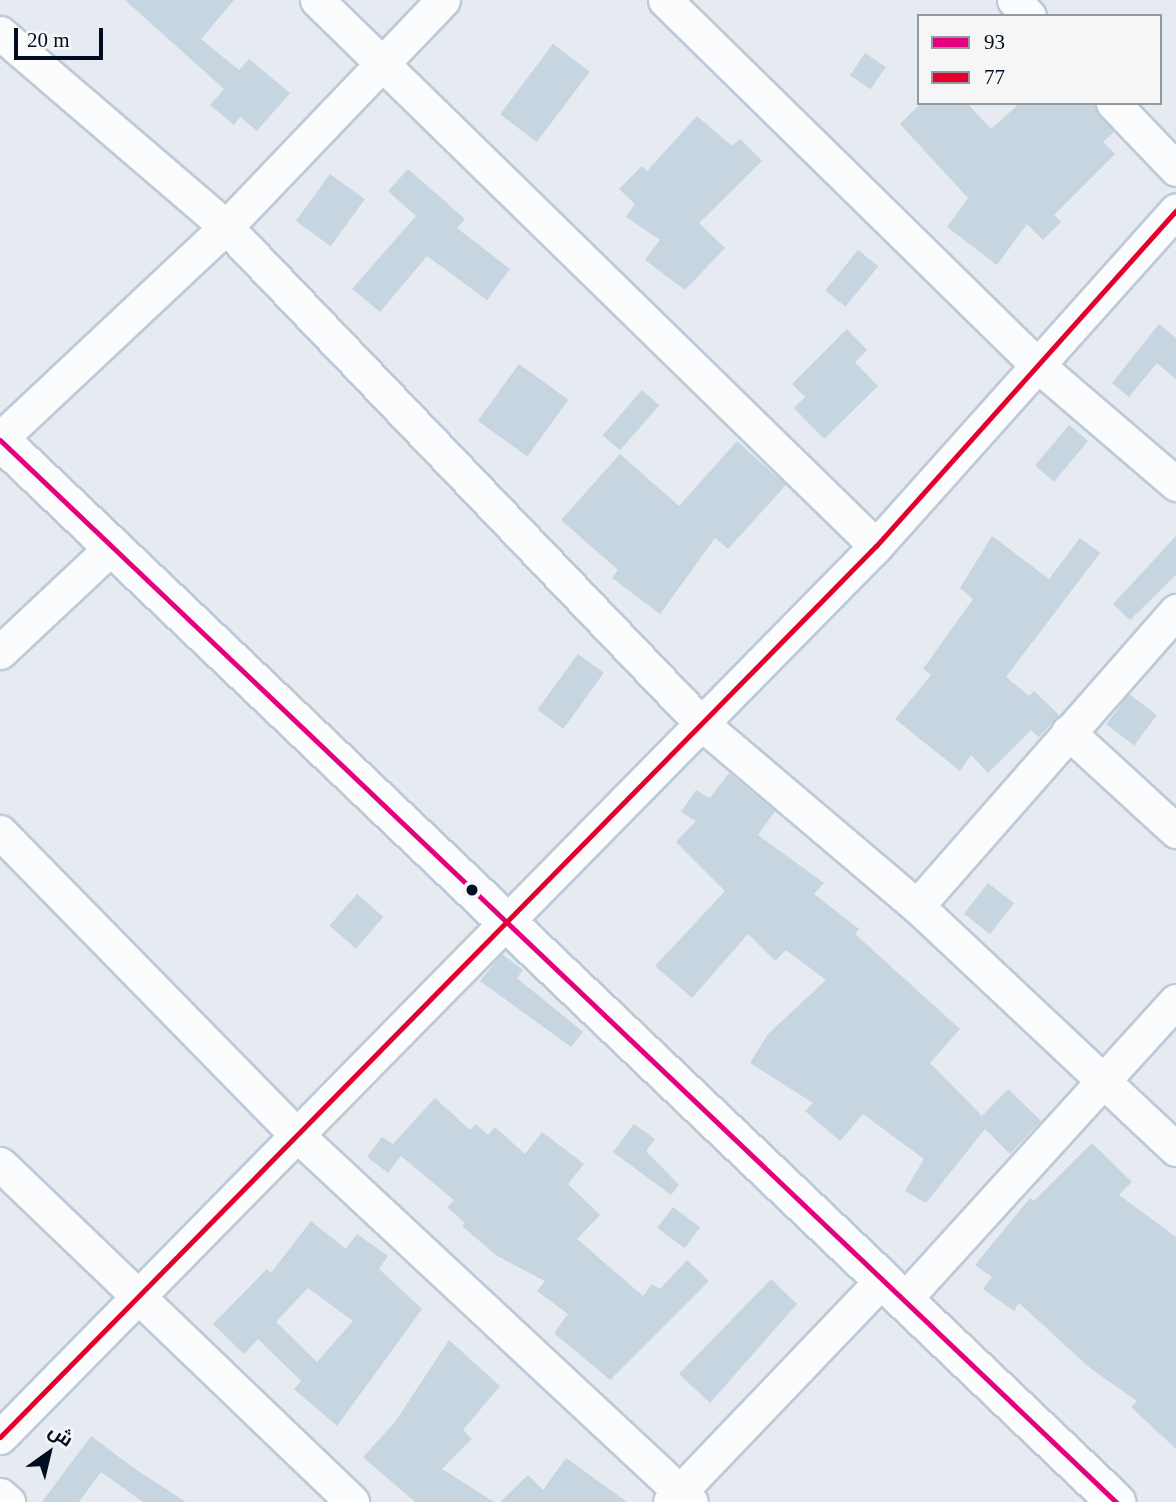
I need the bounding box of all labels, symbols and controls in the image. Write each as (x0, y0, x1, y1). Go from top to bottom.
scale bar (18, 14, 107, 58)
legend (917, 14, 1162, 105)
text: 20 m (27, 28, 70, 52)
text: 93 (984, 30, 1005, 54)
text: 77 (984, 65, 1005, 89)
unlabelled marker (465, 883, 479, 897)
north arrow (14, 1418, 84, 1488)
text: ش (45, 1420, 77, 1451)

